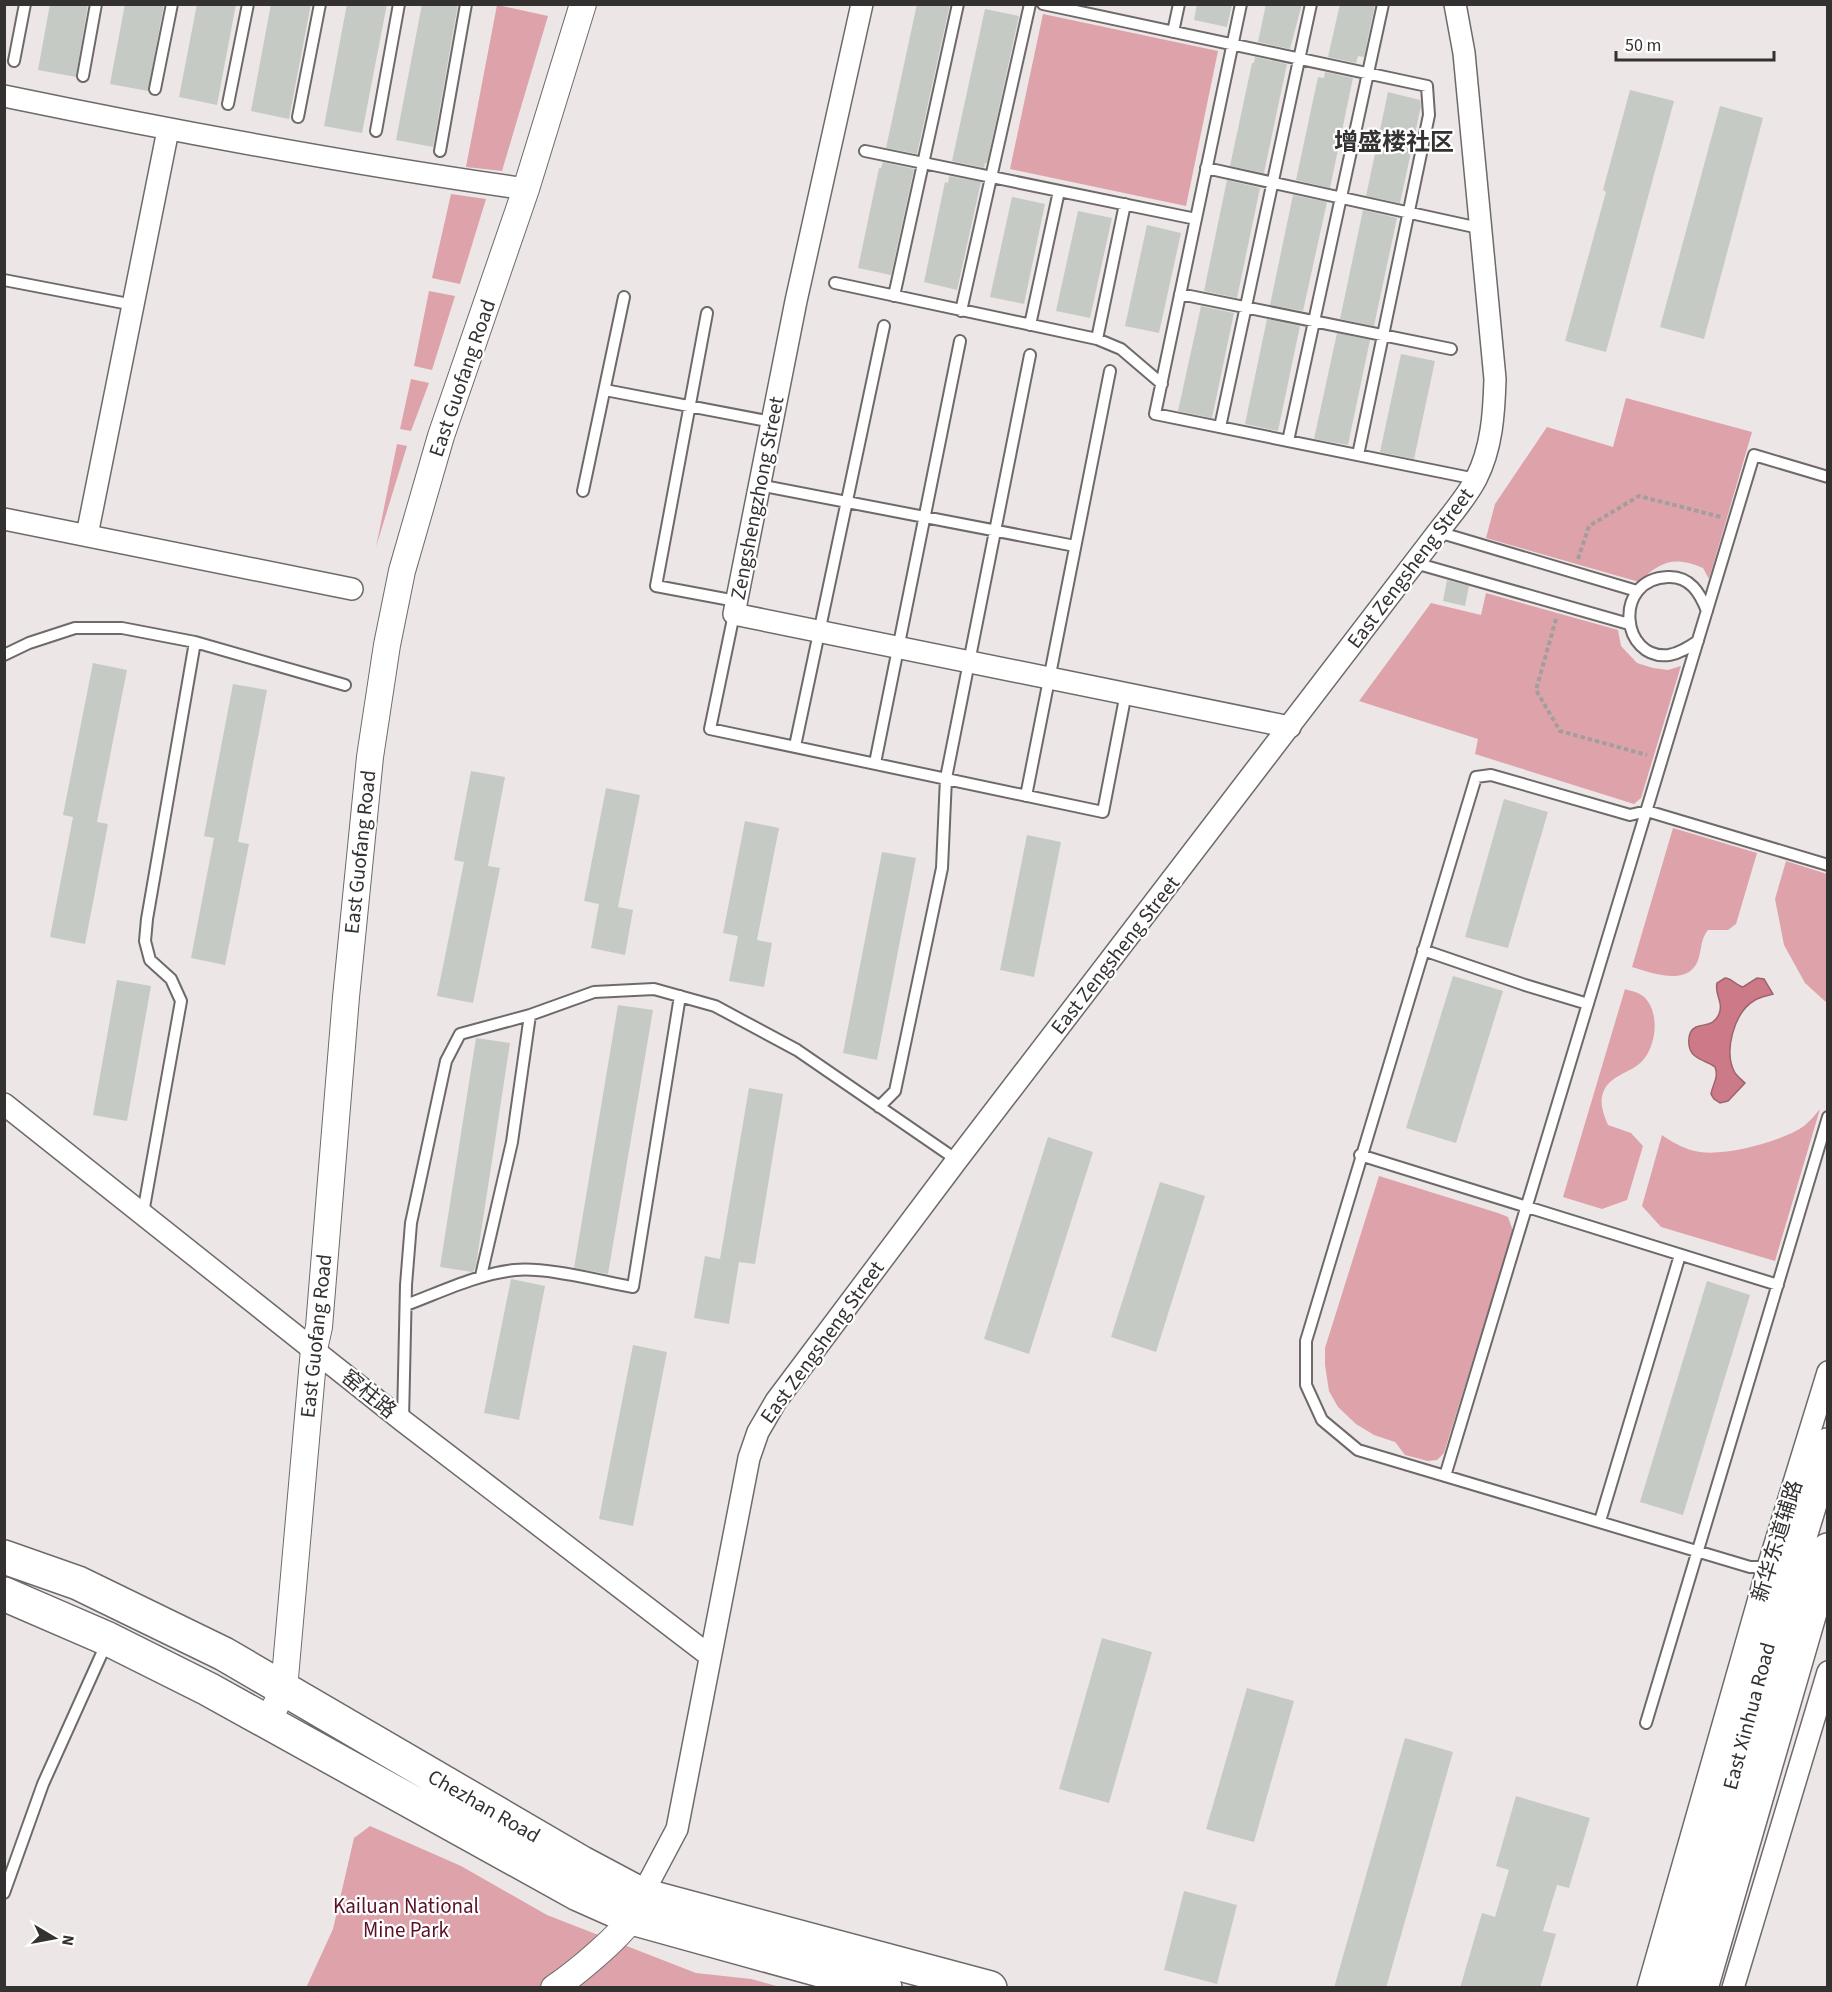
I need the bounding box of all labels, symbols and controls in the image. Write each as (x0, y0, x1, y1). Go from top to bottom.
scale bar (1616, 24, 1774, 62)
text: 50 m (1625, 33, 1661, 58)
district label: 增盛楼社区 (1334, 125, 1454, 160)
street label: East Guofang Road (421, 295, 503, 461)
street label: Zengshengzhong Street (723, 394, 791, 602)
street label: East Zengsheng Street (1340, 481, 1480, 655)
street label: East Guofang Road (336, 769, 384, 935)
street label: East Zengsheng Street (1043, 869, 1187, 1041)
street label: East Guofang Road (292, 1253, 340, 1419)
street label: East Zengsheng Street (753, 1255, 891, 1429)
street label: 窑柱路 (335, 1363, 403, 1425)
street label: 新华东道辅路 (1744, 1476, 1810, 1606)
street label: East Xinhua Road (1715, 1639, 1783, 1793)
street label: Chezhan Road (422, 1762, 546, 1850)
park label: Kailuan National Mine Park (333, 1891, 479, 1945)
north arrow (24, 1908, 84, 1968)
text: N (56, 1933, 80, 1948)

